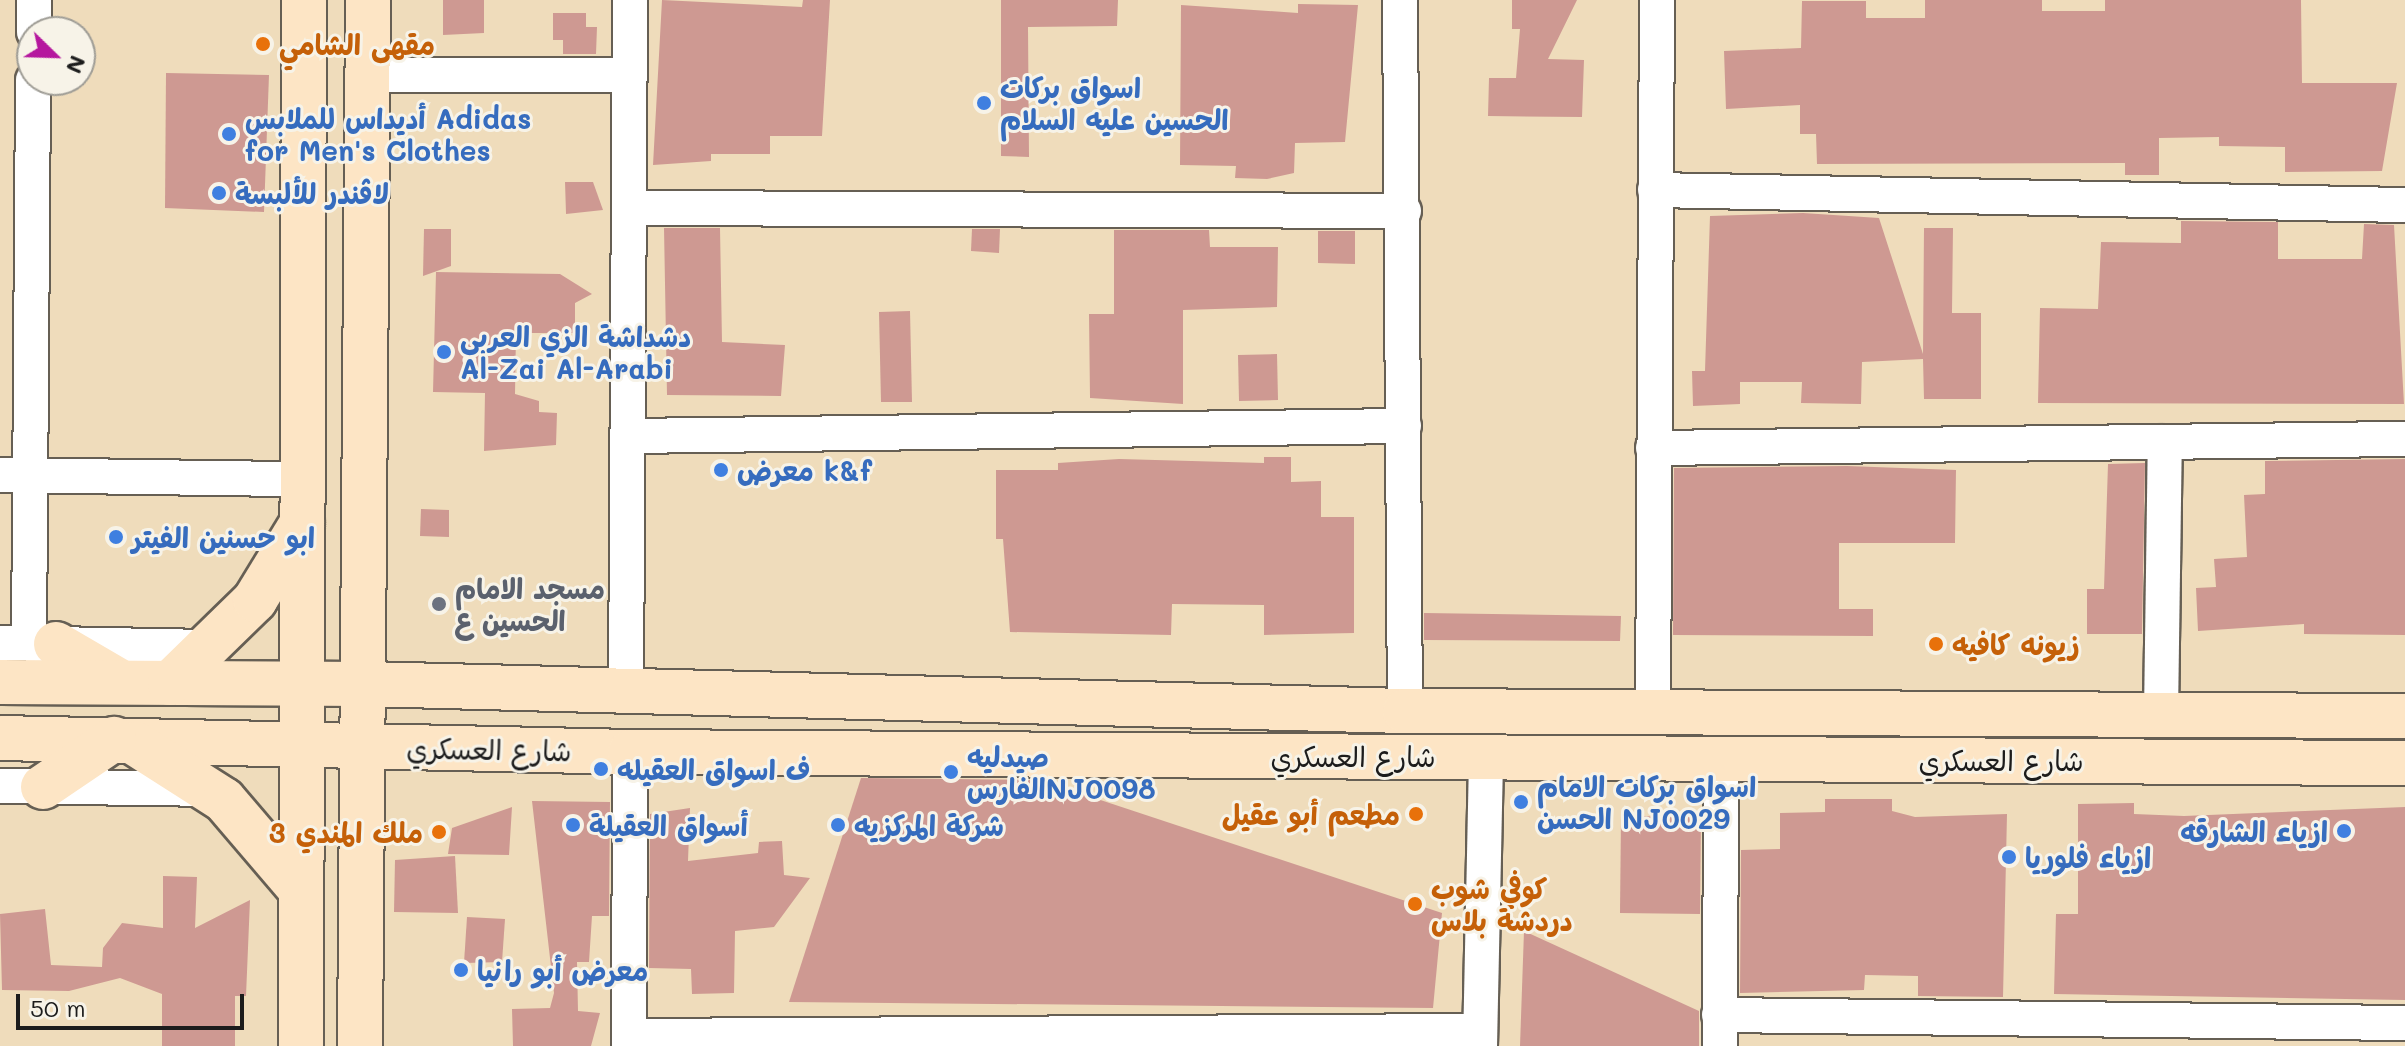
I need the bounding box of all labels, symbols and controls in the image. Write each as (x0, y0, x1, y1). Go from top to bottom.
north arrow (16, 16, 96, 96)
place label: مقهى الشامي (279, 27, 435, 61)
marker: مقهى الشامي (254, 35, 272, 53)
text: N (60, 51, 93, 78)
place label: اسواق بركات الحسين عليه السلام (1000, 70, 1229, 136)
marker: اسواق بركات الحسين عليه السلام (975, 94, 993, 112)
place label: أديداس للملابس Adidas for Men's Clothes (245, 101, 531, 167)
marker: أديداس للملابس Adidas for Men's Clothes (220, 125, 238, 143)
place label: لاڤندر للألبسة (235, 176, 389, 210)
marker: لاڤندر للألبسة (210, 184, 228, 202)
place label: دشداشة الزي العربي Al-Zai Al-Arabi (460, 319, 691, 385)
marker: دشداشة الزي العربي Al-Zai Al-Arabi (435, 343, 453, 361)
place label: معرض k&f (737, 453, 872, 487)
marker: معرض k&f (712, 461, 730, 479)
place label: ابو حسنين الفيتر (132, 520, 315, 554)
marker: ابو حسنين الفيتر (107, 528, 125, 546)
place label: مسجد الامام الحسين ع (455, 571, 605, 637)
marker: مسجد الامام الحسين ع (430, 595, 448, 613)
place label: زيونه كافيه (1952, 627, 2080, 661)
marker: زيونه كافيه (1927, 635, 1945, 653)
street label: شارع العسكري (406, 731, 572, 767)
place label: صيدليه الفارسNJ0098 (967, 739, 1156, 805)
street label: شارع العسكري (1270, 739, 1436, 773)
street label: شارع العسكري (1918, 743, 2084, 777)
place label: ف اسواق العقيله (617, 752, 810, 786)
marker: ف اسواق العقيله (592, 760, 610, 778)
marker: صيدليه الفارسNJ0098 (942, 763, 960, 781)
place label: اسواق بركات الامام الحسن NJ0029 (1537, 769, 1756, 835)
marker: اسواق بركات الامام الحسن NJ0029 (1512, 793, 1530, 811)
place label: مطعم أبو عقيل (1222, 797, 1400, 831)
marker: مطعم أبو عقيل (1407, 805, 1425, 823)
place label: أسواق العقيلة (589, 808, 748, 842)
place label: شركة المركزيه (854, 808, 1004, 842)
place label: ازياء الشارقه (2181, 814, 2328, 848)
place label: ملك المندي 3 (269, 815, 423, 849)
marker: أسواق العقيلة (564, 816, 582, 834)
marker: شركة المركزيه (829, 816, 847, 834)
marker: ازياء الشارقه (2335, 822, 2353, 840)
marker: ملك المندي 3 (430, 823, 448, 841)
place label: ازياء فلوريا (2025, 840, 2151, 874)
marker: ازياء فلوريا (2000, 848, 2018, 866)
place label: كوفي شوب دردشة بلاس (1431, 871, 1573, 937)
marker: كوفي شوب دردشة بلاس (1406, 895, 1424, 913)
place label: معرض أبو رانيا (477, 953, 648, 987)
marker: معرض أبو رانيا (452, 961, 470, 979)
scale bar (20, 978, 248, 1028)
text: 50 m (30, 992, 86, 1023)

